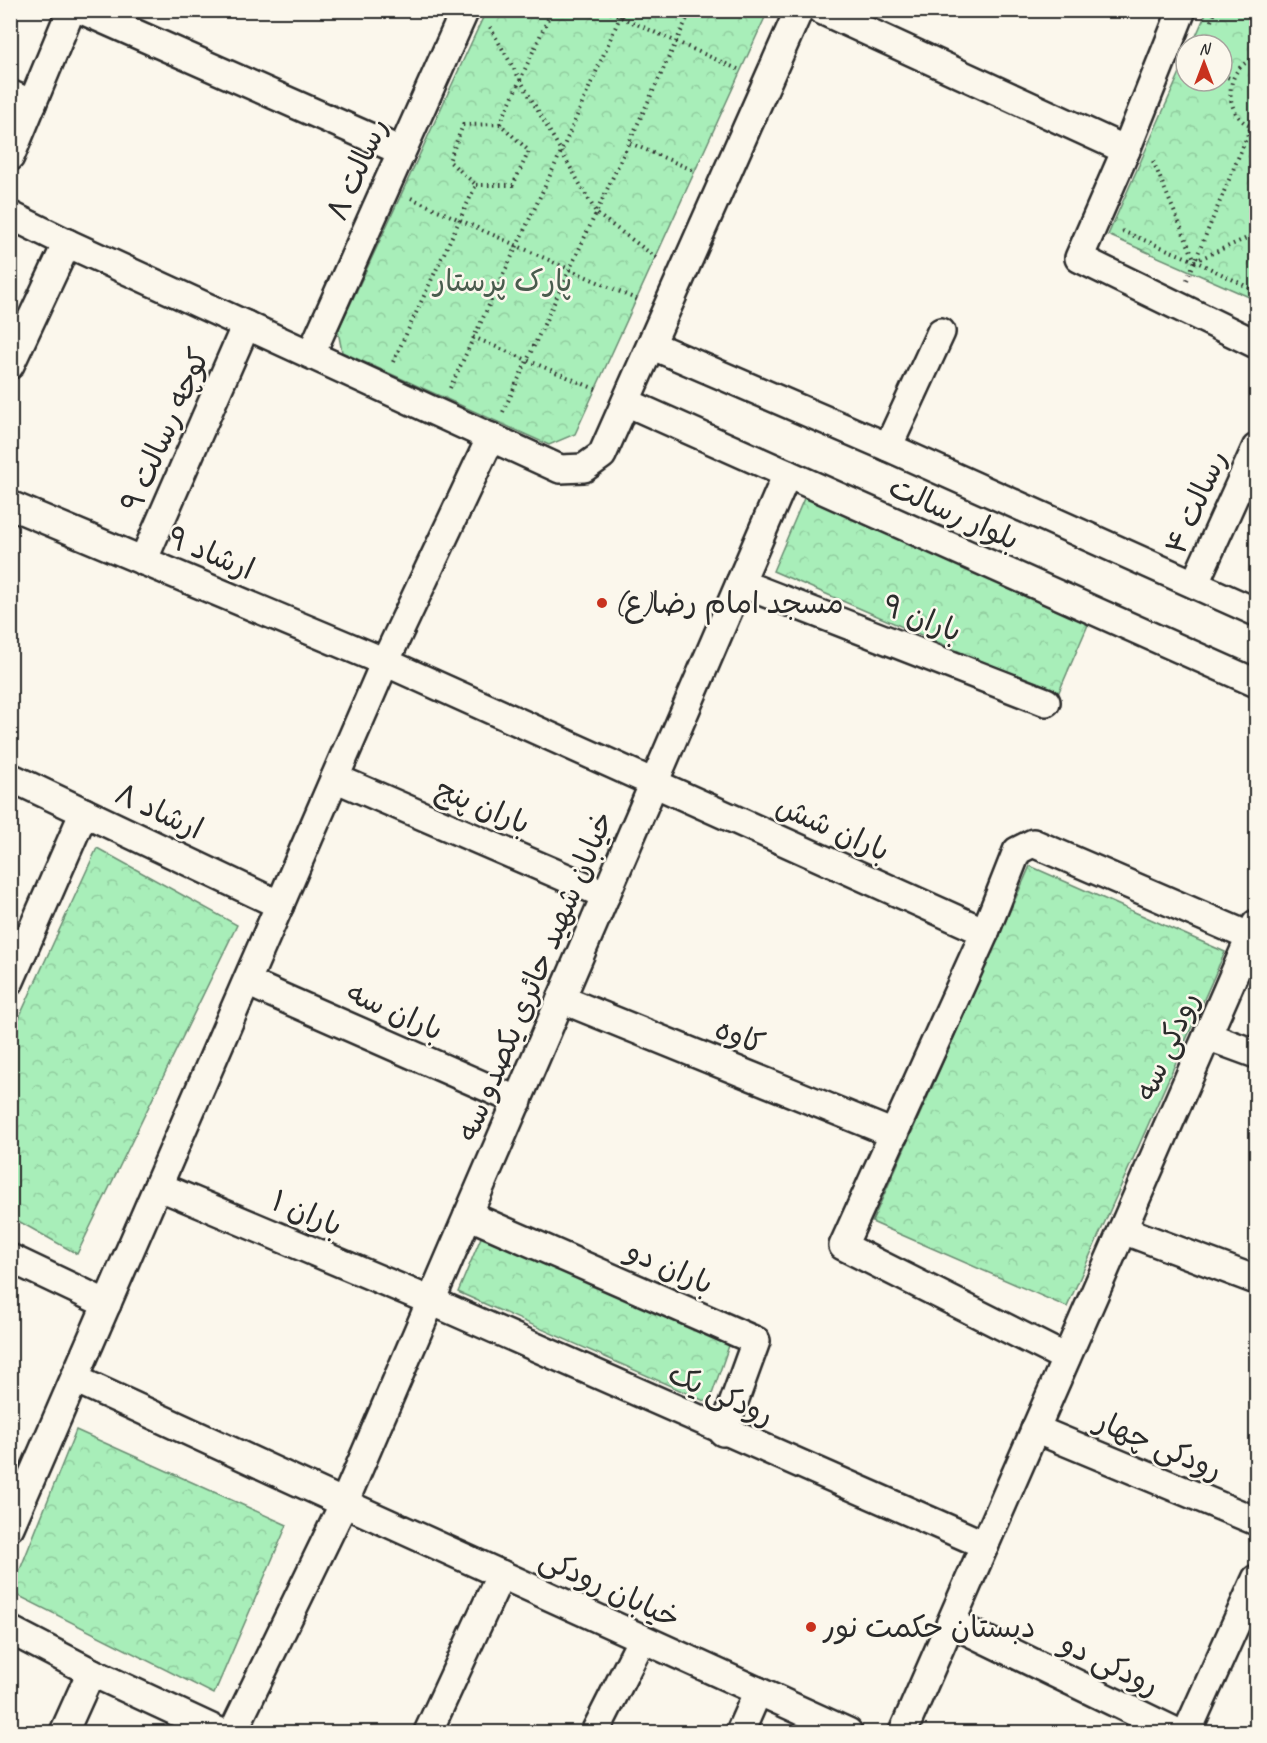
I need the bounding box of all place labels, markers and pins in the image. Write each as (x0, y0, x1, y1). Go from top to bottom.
place label: مسجد امام رضا(ع) (614, 584, 844, 625)
marker: مسجد امام رضا(ع) (595, 596, 609, 610)
place label: دبستان حکمت نور (822, 1608, 1036, 1646)
marker: دبستان حکمت نور (804, 1620, 818, 1634)

